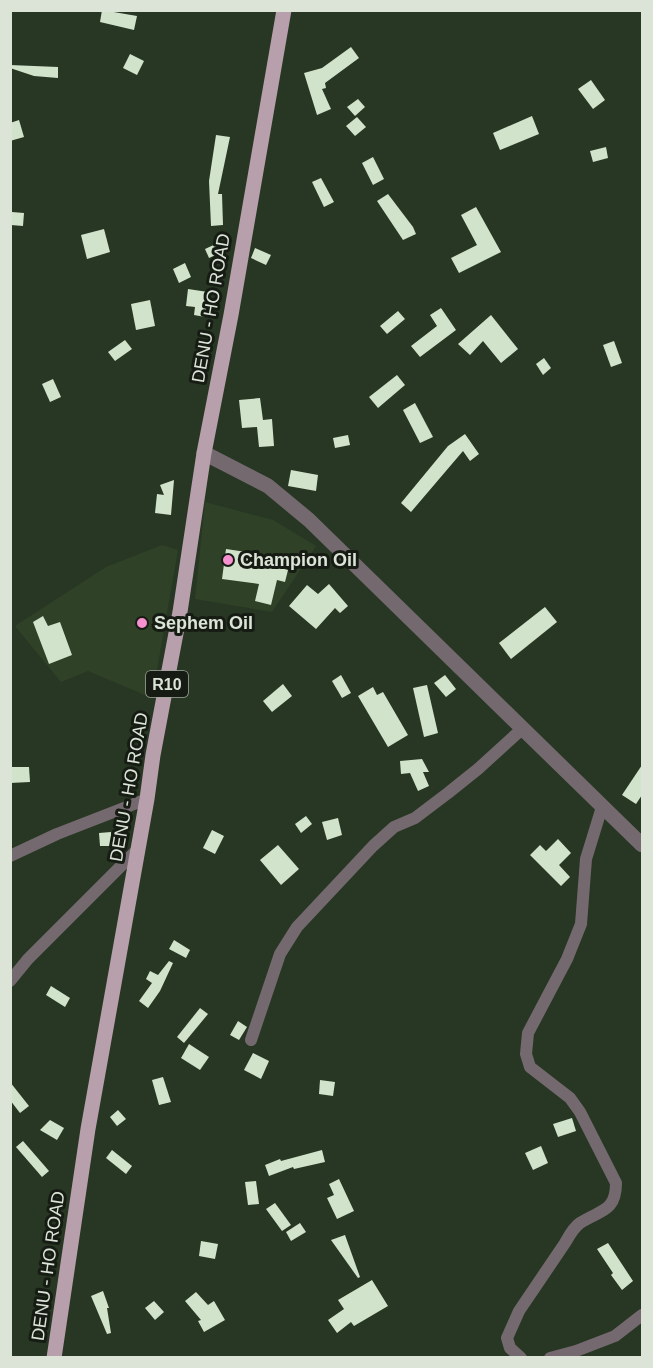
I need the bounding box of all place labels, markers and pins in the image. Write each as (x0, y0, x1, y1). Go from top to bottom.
place label: Champion Oil (240, 550, 357, 570)
marker: Champion Oil (221, 553, 235, 567)
place label: Sephem Oil (154, 613, 253, 633)
marker: Sephem Oil (135, 616, 149, 630)

